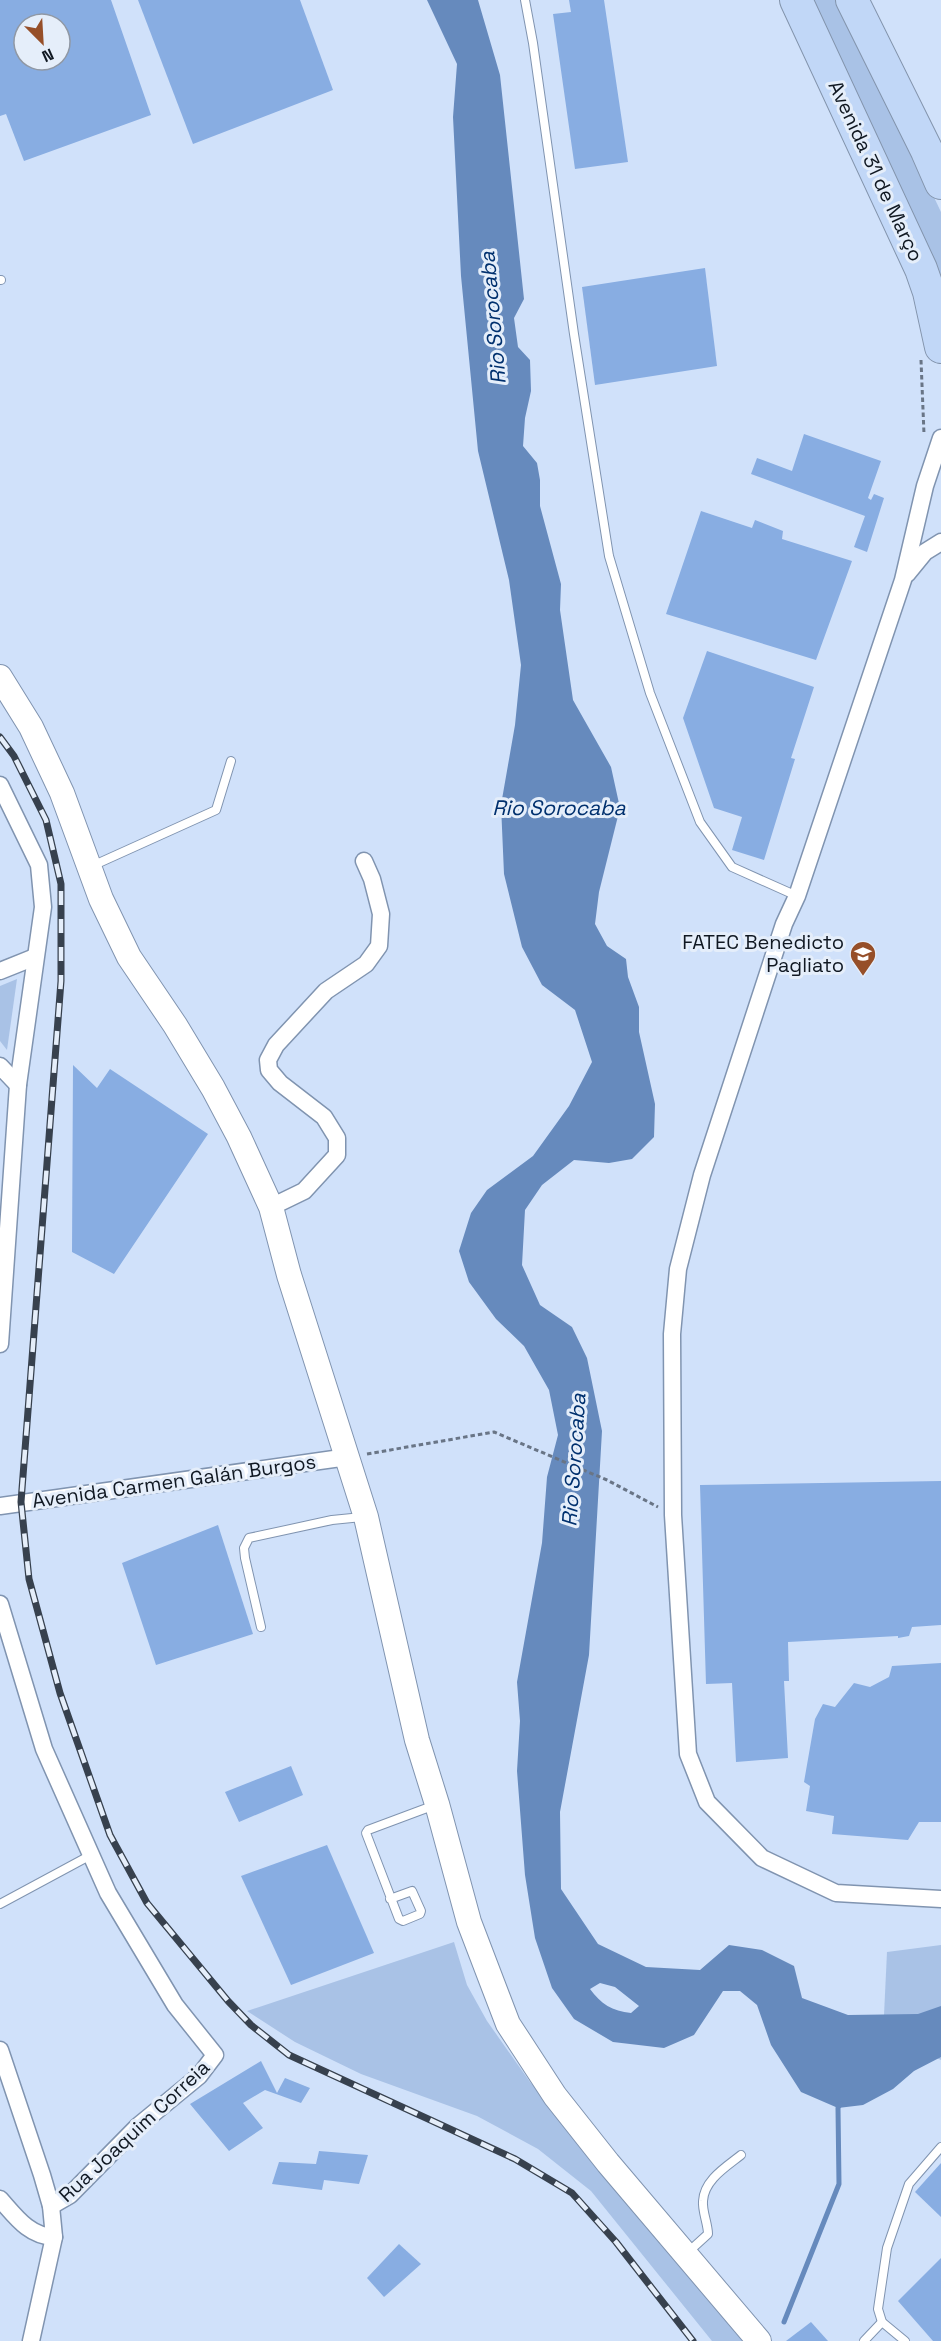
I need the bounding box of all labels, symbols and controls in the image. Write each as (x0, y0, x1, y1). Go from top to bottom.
north arrow (12, 12, 72, 72)
text: N (39, 43, 57, 67)
street label: Avenida 31 de Março (823, 76, 929, 266)
water label: Rio Sorocaba (473, 250, 512, 386)
water label: Rio Sorocaba (492, 794, 627, 821)
place label: FATEC Benedicto Pagliato (682, 929, 844, 978)
school or university icon: FATEC Benedicto Pagliato (848, 939, 878, 977)
water label: Rio Sorocaba (555, 1392, 592, 1527)
street label: Avenida Carmen Galán Burgos (30, 1448, 318, 1514)
street label: Rua Joaquim Correia (53, 2054, 215, 2208)

